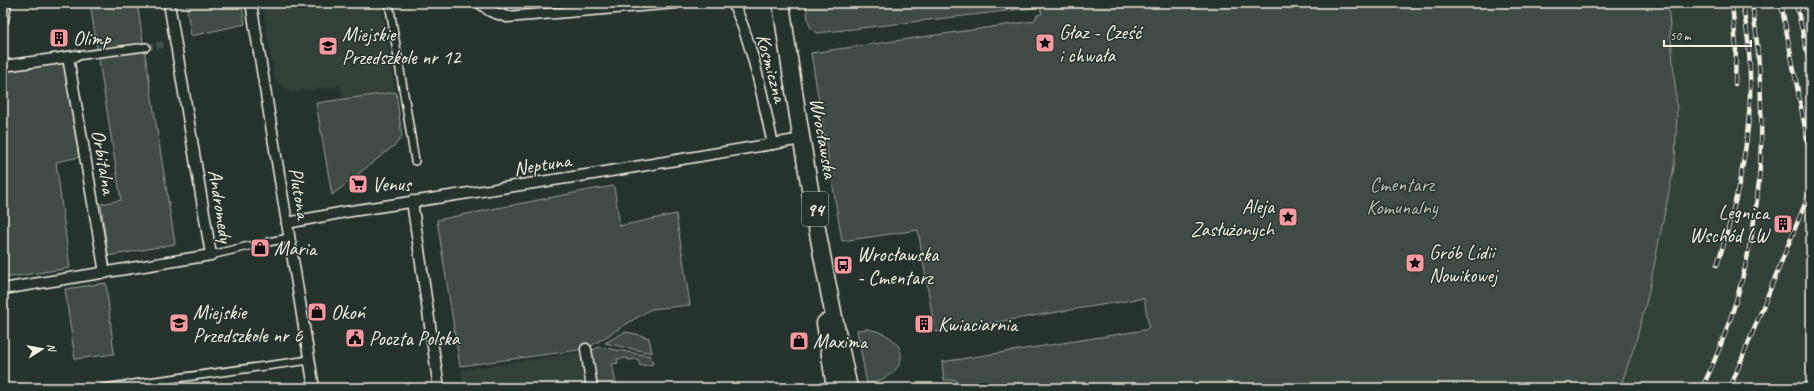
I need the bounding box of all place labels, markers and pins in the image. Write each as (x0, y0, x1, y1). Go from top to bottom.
place label: Głaz - Cześć i chwała (1059, 20, 1144, 68)
place label: Miejskie Przedszkole nr 12 (342, 22, 462, 70)
place label: Olimp (73, 26, 112, 51)
building icon: Olimp (48, 27, 70, 49)
place icon: Głaz - Cześć i chwała (1034, 32, 1056, 54)
school or university icon: Miejskie Przedszkole nr 12 (317, 35, 339, 57)
place label: Venus (372, 172, 413, 197)
supermarket icon: Venus (347, 173, 369, 195)
place label: Aleja Zasłużonych (1191, 194, 1276, 242)
place label: Legnica Wschód LW (1689, 200, 1772, 248)
place icon: Aleja Zasłużonych (1277, 206, 1299, 228)
building icon: Legnica Wschód LW (1772, 213, 1794, 235)
place label: Maria (274, 236, 318, 261)
shop icon: Maria (249, 237, 271, 259)
place label: Grób Lidii Nowikowej (1429, 240, 1499, 288)
place label: Wrocławska - Cmentarz (857, 242, 940, 290)
place icon: Grób Lidii Nowikowej (1404, 252, 1426, 274)
bus stop icon: Wrocławska - Cmentarz (832, 254, 854, 276)
place label: Miejskie Przedszkole nr 6 (193, 300, 303, 348)
place label: Okoń (331, 300, 367, 325)
shop icon: Okoń (306, 301, 328, 323)
school or university icon: Miejskie Przedszkole nr 6 (168, 312, 190, 334)
place label: Kwiaciarnia (938, 312, 1019, 337)
building icon: Kwiaciarnia (913, 313, 935, 335)
place label: Poczta Polska (369, 326, 461, 351)
public building icon: Poczta Polska (344, 327, 366, 349)
place label: Maxima (813, 329, 869, 354)
shop icon: Maxima (788, 330, 810, 352)

